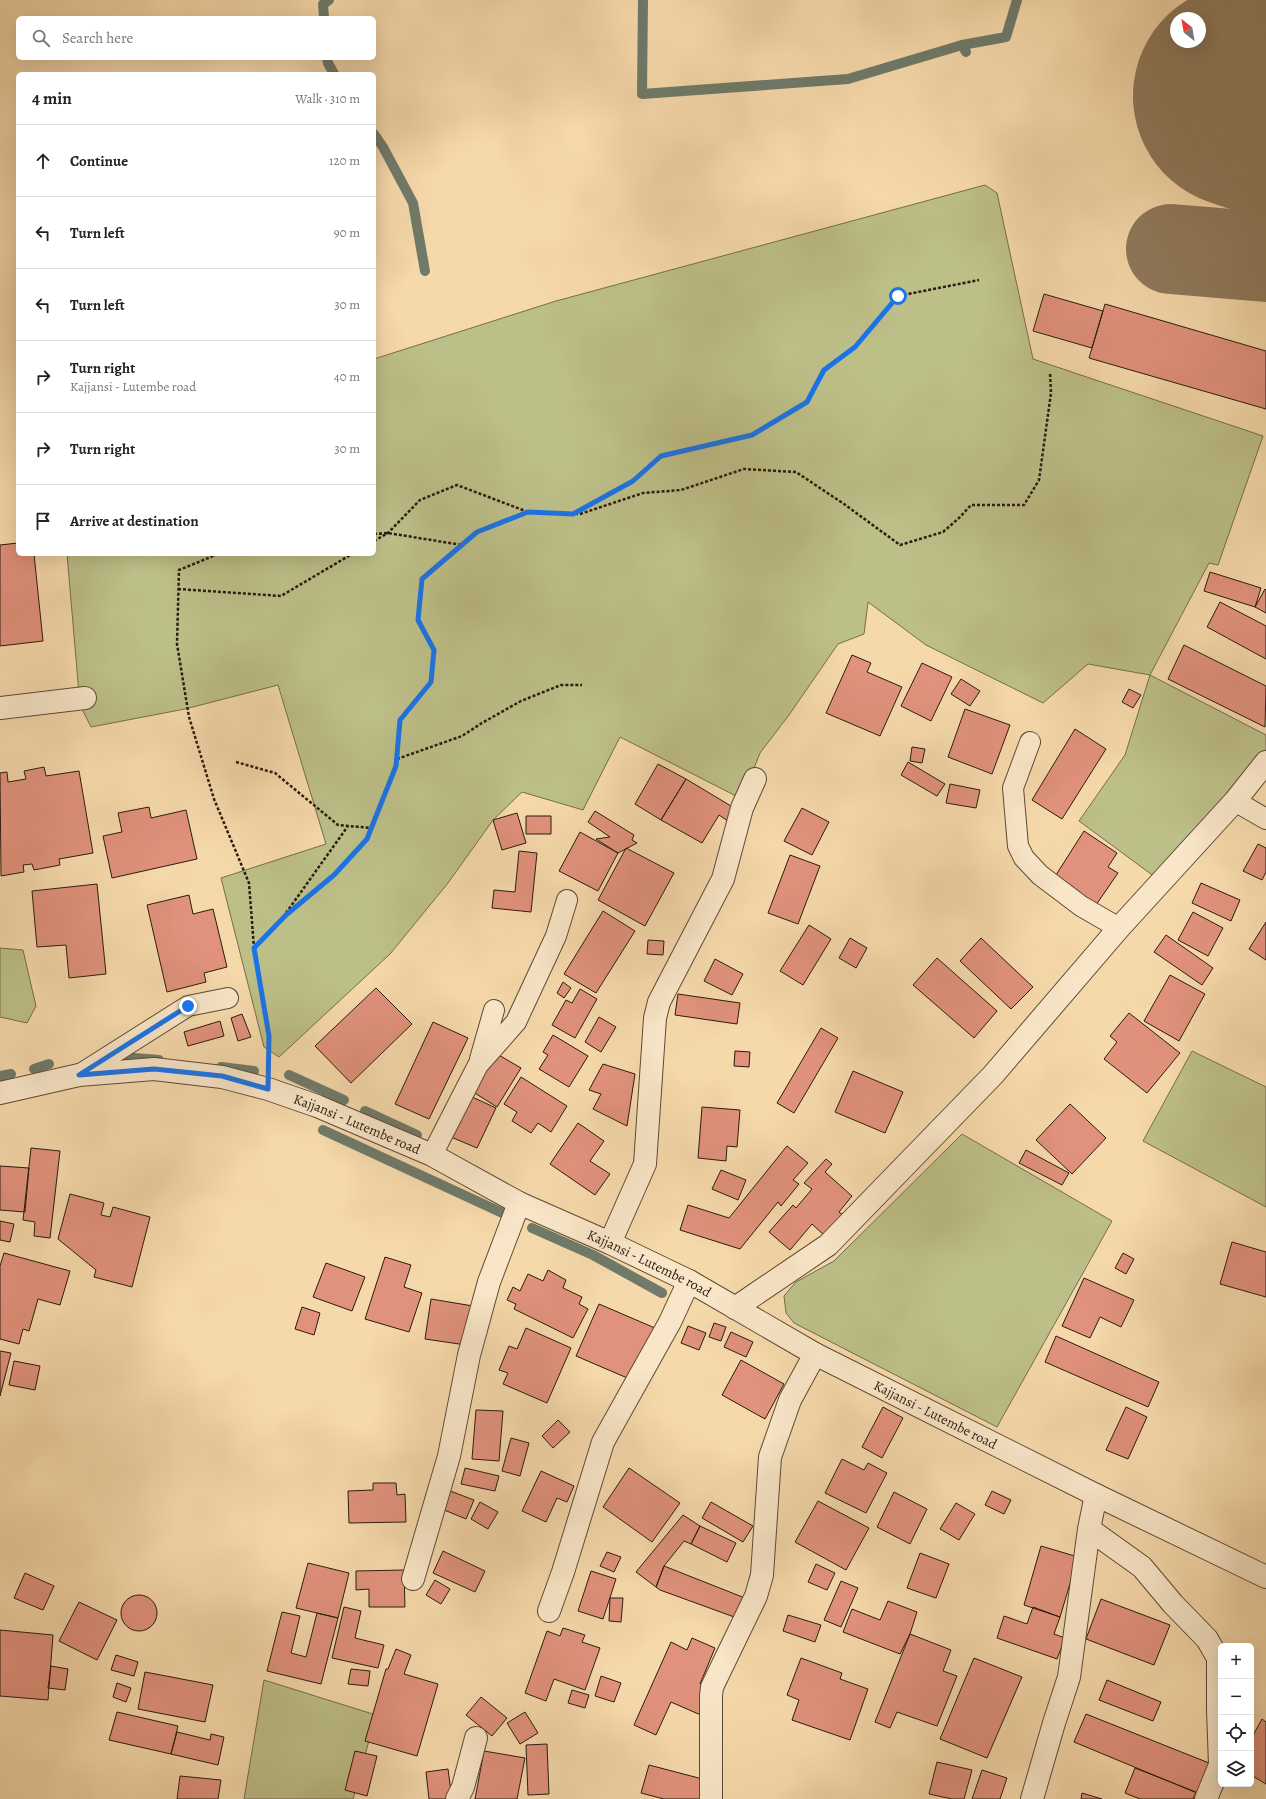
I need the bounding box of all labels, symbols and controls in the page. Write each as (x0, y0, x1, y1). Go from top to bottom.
north arrow (1170, 12, 1206, 48)
search box (16, 16, 376, 60)
icon: search (30, 27, 52, 49)
text: Search here (62, 28, 133, 48)
text: 4 min (32, 87, 72, 110)
text: Walk · 310 m (295, 90, 360, 107)
icon: ahead (32, 150, 54, 172)
text: Continue (70, 151, 128, 171)
text: 120 m (329, 152, 360, 169)
icon: left (32, 222, 54, 244)
text: Turn left (70, 223, 125, 243)
text: 90 m (334, 224, 360, 241)
route start (889, 287, 907, 305)
icon: left (32, 294, 54, 316)
text: Turn left (70, 295, 125, 315)
text: 30 m (334, 296, 360, 313)
text: Turn right (70, 358, 135, 378)
icon: right (32, 366, 54, 388)
text: 40 m (334, 368, 360, 385)
text: Kajjansi - Lutembe road (70, 378, 196, 395)
icon: right (32, 438, 54, 460)
text: Turn right (70, 439, 135, 459)
text: 30 m (334, 440, 360, 457)
icon: arrive (32, 510, 54, 532)
text: Arrive at destination (70, 511, 199, 531)
route end (179, 997, 197, 1015)
street label: Kajjansi - Lutembe road (291, 1089, 424, 1159)
street label: Kajjansi - Lutembe road (584, 1225, 715, 1302)
street label: Kajjansi - Lutembe road (870, 1375, 1001, 1454)
map controls (1218, 1643, 1254, 1787)
button: + (1218, 1643, 1254, 1679)
button: − (1218, 1679, 1254, 1715)
button: locate (1218, 1715, 1254, 1751)
button: layers (1218, 1751, 1254, 1787)

